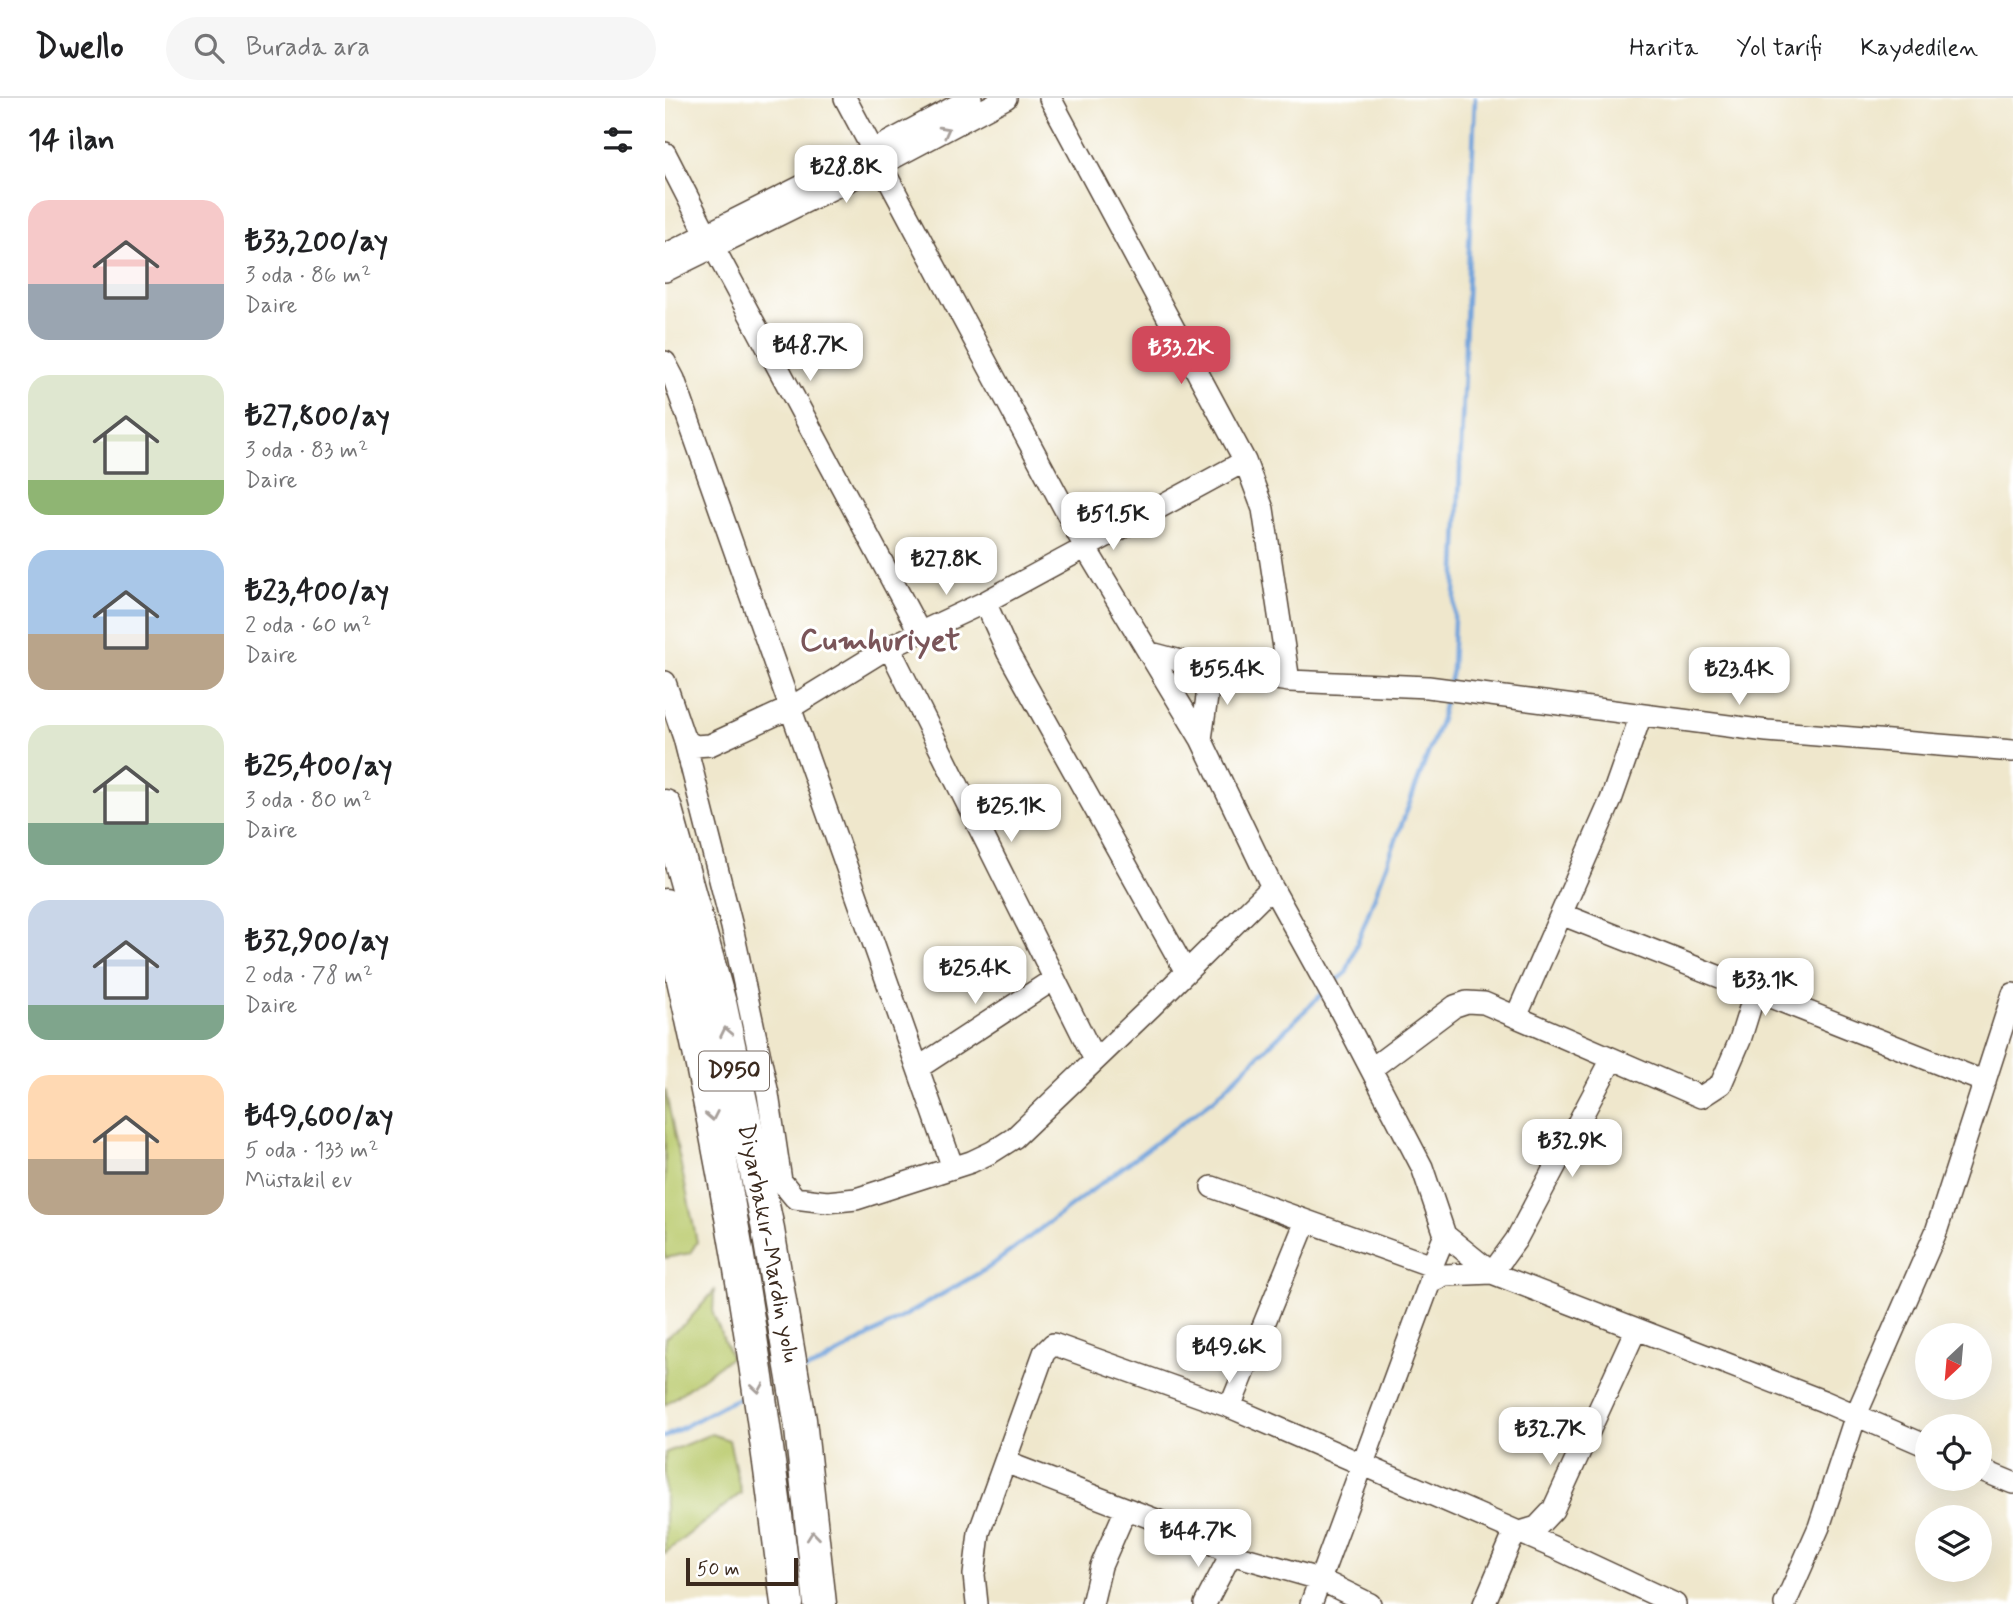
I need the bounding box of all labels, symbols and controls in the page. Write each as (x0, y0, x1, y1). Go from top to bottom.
search box (166, 17, 656, 80)
text: Dwello (35, 26, 124, 70)
icon: search (190, 29, 228, 67)
text: Burada ara (246, 31, 370, 65)
text: Harita (1629, 33, 1698, 64)
text: Yol tarifi (1736, 33, 1822, 64)
text: Kaydedilen (1860, 33, 1978, 64)
text: 14 ilan (28, 121, 115, 160)
icon: filters (599, 121, 637, 159)
one-way arrow (938, 125, 950, 139)
pin: ₺28.8K (789, 146, 903, 205)
text: ₺28.8K (810, 153, 882, 183)
text: ₺33,200/ay (245, 222, 388, 261)
icon: home (84, 228, 168, 312)
text: 3 oda · 86 m² (245, 261, 371, 291)
text: Daire (245, 291, 297, 321)
pin: ₺48.7K (753, 324, 867, 383)
pin: ₺33.2K (1124, 327, 1238, 386)
text: ₺48.7K (773, 331, 847, 361)
text: ₺33.2K (1148, 334, 1214, 364)
text: ₺27,800/ay (245, 397, 390, 436)
icon: home (84, 403, 168, 487)
text: 3 oda · 83 m² (245, 436, 368, 466)
text: Daire (245, 466, 297, 496)
pin: ₺51.5K (1056, 492, 1170, 552)
text: ₺51.5K (1077, 500, 1149, 530)
pin: ₺27.8K (889, 538, 1003, 597)
text: ₺27.8K (911, 545, 981, 575)
text: ₺23,400/ay (245, 572, 389, 611)
icon: home (84, 578, 168, 662)
text: 2 oda · 60 m² (245, 611, 371, 641)
district label: Cumhuriyet (800, 620, 960, 662)
text: Daire (245, 641, 297, 671)
pin: ₺55.4K (1170, 648, 1284, 707)
pin: ₺23.4K (1682, 648, 1796, 707)
text: ₺55.4K (1190, 655, 1264, 685)
text: ₺23.4K (1705, 655, 1773, 685)
text: ₺25,400/ay (245, 747, 392, 786)
icon: home (84, 753, 168, 837)
pin: ₺25.1K (954, 784, 1068, 844)
text: 3 oda · 80 m² (245, 786, 372, 816)
text: ₺25.1K (977, 792, 1045, 822)
text: Daire (245, 816, 297, 846)
text: ₺32,900/ay (245, 922, 389, 961)
icon: home (84, 928, 168, 1012)
pin: ₺25.4K (918, 946, 1032, 1006)
text: ₺25.4K (939, 954, 1011, 984)
pin: ₺33.1K (1708, 958, 1822, 1018)
text: 2 oda · 78 m² (245, 961, 373, 991)
text: ₺33.1K (1733, 966, 1797, 996)
text: Daire (245, 991, 297, 1021)
one-way arrow (720, 1026, 734, 1038)
road number: D950 (699, 1052, 769, 1090)
text: ₺49,600/ay (245, 1097, 394, 1136)
icon: home (84, 1103, 168, 1187)
one-way arrow (703, 1110, 718, 1122)
pin: ₺32.9K (1515, 1119, 1629, 1179)
street label: Diyarbakır-Mardin yolu (730, 1121, 806, 1365)
text: ₺32.9K (1538, 1127, 1606, 1157)
text: 5 oda · 133 m² (245, 1136, 378, 1166)
text: Müstakil ev (245, 1166, 352, 1196)
north arrow (1915, 1323, 1991, 1400)
map controls (1915, 1323, 1992, 1582)
pin: ₺49.6K (1172, 1326, 1286, 1385)
text: ₺49.6K (1192, 1333, 1266, 1363)
one-way arrow (750, 1382, 765, 1394)
pin: ₺32.7K (1493, 1408, 1607, 1467)
button: locate (1915, 1414, 1992, 1491)
text: ₺32.7K (1515, 1415, 1585, 1445)
button: layers (1915, 1505, 1992, 1582)
pin: ₺44.7K (1141, 1510, 1255, 1569)
text: ₺44.7K (1160, 1517, 1236, 1547)
one-way arrow (805, 1530, 820, 1542)
scale bar (686, 1555, 798, 1587)
text: 50 m (697, 1557, 740, 1582)

